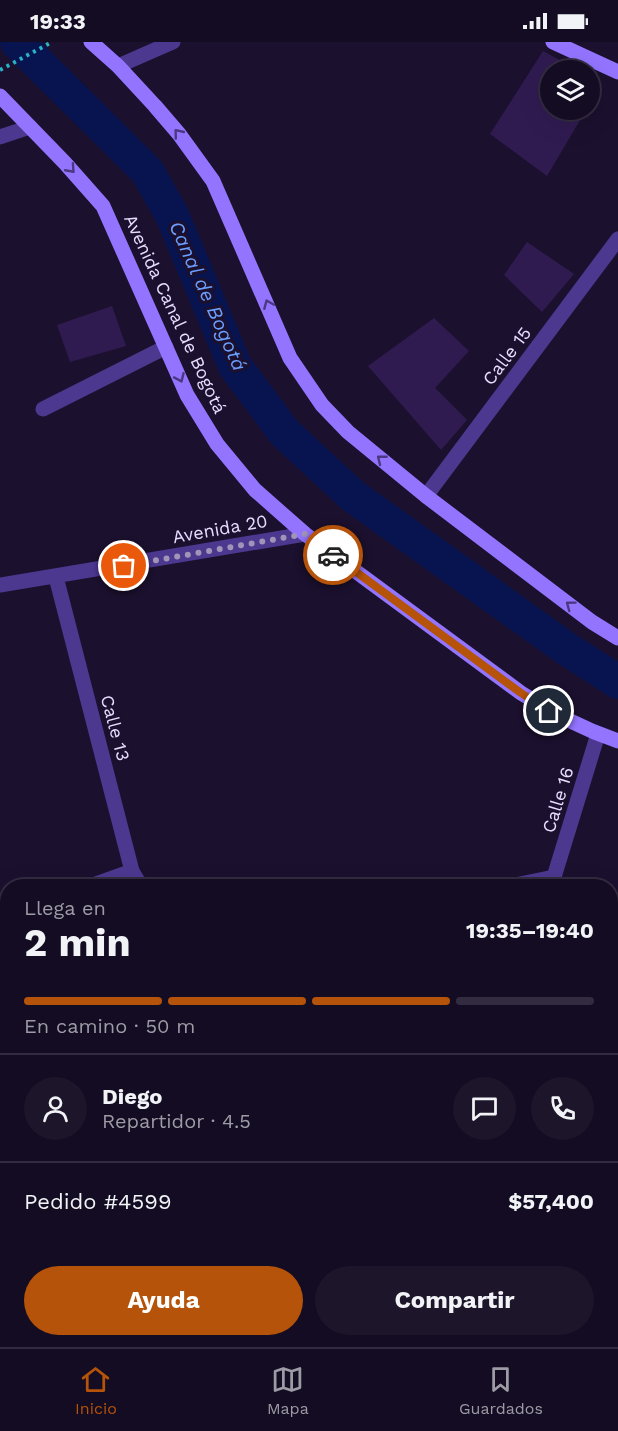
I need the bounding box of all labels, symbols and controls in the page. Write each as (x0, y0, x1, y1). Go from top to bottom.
text: 19:33 (30, 9, 86, 34)
map controls (540, 60, 600, 120)
button: layers (540, 60, 600, 120)
one-way arrow (174, 128, 185, 139)
one-way arrow (64, 162, 75, 173)
street label: Avenida Canal de Bogotá (120, 211, 231, 417)
water label: Canal de Bogotá (164, 217, 252, 375)
one-way arrow (263, 300, 275, 311)
street label: Calle 15 (478, 323, 535, 389)
one-way arrow (172, 372, 184, 383)
one-way arrow (377, 455, 388, 466)
street label: Avenida 20 (171, 510, 269, 547)
courier (303, 525, 363, 585)
icon: car (317, 539, 350, 572)
pin (98, 540, 149, 591)
icon: bag (107, 549, 140, 582)
one-way arrow (566, 601, 577, 612)
pin (523, 685, 574, 736)
street label: Calle 13 (97, 693, 134, 763)
icon: home (532, 694, 565, 727)
street label: Calle 16 (538, 764, 577, 835)
text: Llega en (24, 896, 106, 920)
text: 19:35–19:40 (466, 918, 594, 943)
text: 2 min (24, 920, 131, 965)
text: En camino · 50 m (24, 1014, 195, 1038)
button: person (24, 1077, 87, 1140)
button: chat (453, 1077, 516, 1140)
button: phone (531, 1077, 594, 1140)
text: Diego (102, 1084, 162, 1109)
text: Repartidor · 4.5 (102, 1109, 251, 1133)
text: Pedido #4599 (24, 1189, 172, 1214)
text: $57,400 (508, 1189, 594, 1214)
button: Ayuda (24, 1266, 303, 1335)
button: Compartir (315, 1266, 594, 1335)
tab: Inicio (75, 1363, 117, 1418)
tab: Mapa (267, 1363, 309, 1418)
tab: Guardados (459, 1363, 543, 1418)

